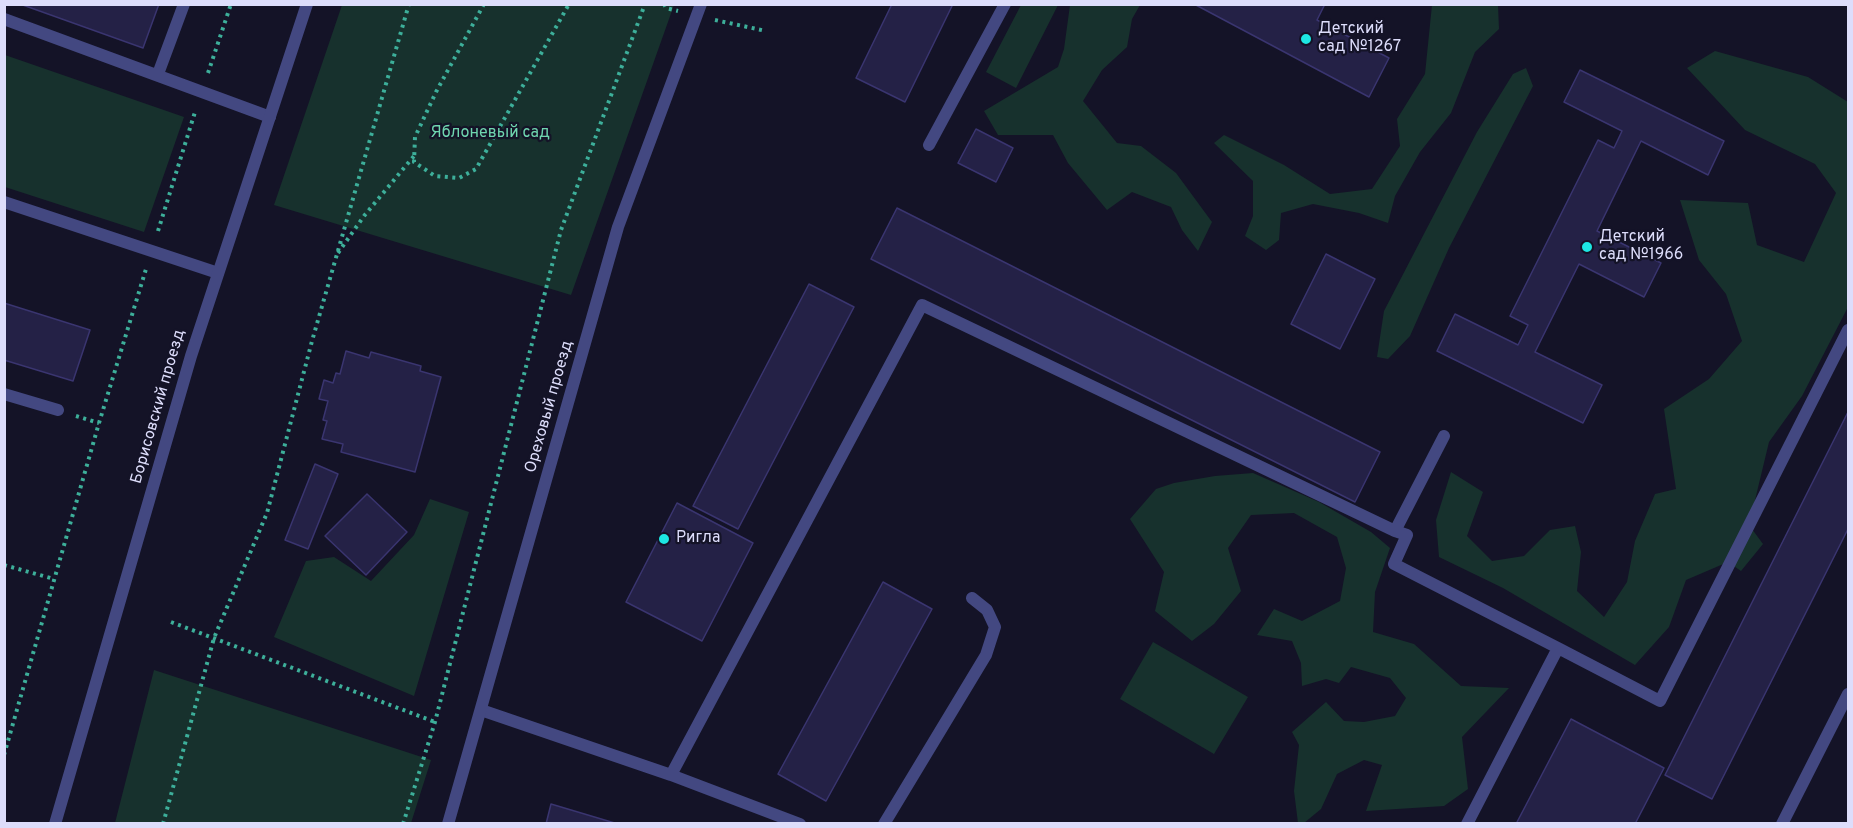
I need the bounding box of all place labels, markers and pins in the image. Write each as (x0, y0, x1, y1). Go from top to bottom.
place label: Детский сад №1267 (1318, 20, 1401, 58)
marker: Детский сад №1267 (1299, 32, 1313, 46)
place label: Детский сад №1966 (1599, 228, 1683, 266)
marker: Детский сад №1966 (1580, 240, 1594, 254)
place label: Ригла (676, 529, 720, 549)
marker: Ригла (657, 532, 671, 546)

